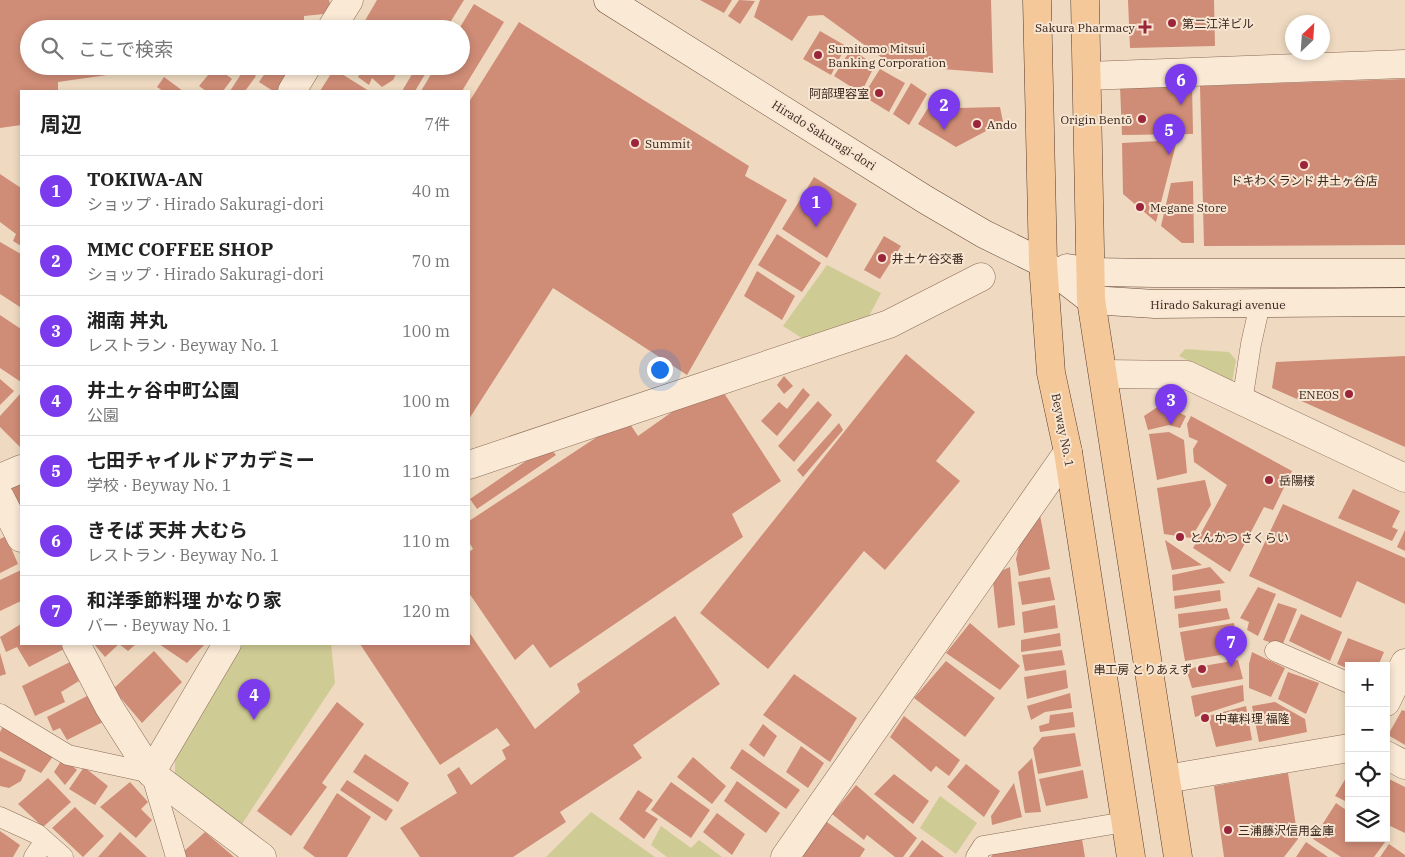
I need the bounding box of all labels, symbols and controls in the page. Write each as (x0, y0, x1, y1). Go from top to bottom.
north arrow (1285, 15, 1330, 60)
place label: 第二江洋ビル (1182, 16, 1254, 31)
marker: 第二江洋ビル (1166, 17, 1178, 29)
search box (20, 20, 470, 75)
place label: Sakura Pharmacy (1035, 20, 1136, 35)
marker: Sakura Pharmacy (1139, 21, 1151, 33)
icon: search (38, 34, 66, 62)
text: ここで検索 (78, 37, 173, 61)
place label: Sumitomo Mitsui Banking Corporation (828, 41, 947, 70)
marker: Sumitomo Mitsui Banking Corporation (812, 49, 824, 61)
pin: 6 (1165, 64, 1197, 105)
place label: 阿部理容室 (809, 86, 869, 101)
marker: 阿部理容室 (873, 87, 885, 99)
pin: 2 (928, 89, 960, 130)
street label: Hirado Sakuragi-dori (769, 97, 879, 173)
text: 周辺 (40, 110, 82, 138)
place label: Origin Bentō (1060, 112, 1132, 127)
marker: Origin Bentō (1136, 113, 1148, 125)
text: 7件 (424, 114, 450, 134)
pin: 5 (1153, 114, 1185, 155)
place label: Ando (987, 117, 1017, 132)
marker: Ando (971, 118, 983, 130)
place label: Summit (645, 136, 690, 151)
marker: Summit (629, 137, 641, 149)
marker: ドキわくランド 井土ヶ谷店 (1298, 159, 1310, 171)
text: TOKIWA-AN (87, 167, 203, 191)
place label: ドキわくランド 井土ヶ谷店 (1231, 173, 1377, 188)
text: 1 (51, 181, 61, 201)
text: 40 m (412, 181, 450, 201)
pin: 1 (800, 186, 832, 227)
text: ショップ · Hirado Sakuragi-dori (87, 194, 324, 214)
place label: Megane Store (1150, 200, 1227, 215)
marker: Megane Store (1134, 201, 1146, 213)
text: MMC COFFEE SHOP (87, 237, 273, 261)
text: 2 (51, 251, 61, 271)
text: 70 m (412, 251, 450, 271)
place label: 井土ケ谷交番 (892, 251, 964, 266)
marker: 井土ケ谷交番 (876, 252, 888, 264)
text: ショップ · Hirado Sakuragi-dori (87, 264, 324, 284)
street label: Hirado Sakuragi avenue (1150, 297, 1286, 312)
text: 湘南 丼丸 (87, 308, 167, 332)
text: 3 (51, 321, 61, 341)
text: 100 m (402, 321, 450, 341)
text: レストラン · Beyway No. 1 (87, 335, 279, 355)
your location (647, 357, 673, 383)
text: 井土ヶ谷中町公園 (87, 378, 239, 402)
pin: 3 (1155, 384, 1187, 425)
place label: ENEOS (1299, 387, 1339, 402)
marker: ENEOS (1343, 388, 1355, 400)
text: 4 (51, 391, 61, 411)
text: 100 m (402, 391, 450, 411)
street label: Beyway No. 1 (1049, 392, 1077, 468)
text: 公園 (87, 405, 119, 425)
text: 七田チャイルドアカデミー (87, 448, 315, 472)
text: 5 (51, 461, 61, 481)
text: 110 m (402, 461, 450, 481)
place label: 岳陽楼 (1279, 473, 1315, 488)
marker: 岳陽楼 (1263, 474, 1275, 486)
text: 学校 · Beyway No. 1 (87, 475, 231, 495)
text: きそば 天丼 大むら (87, 518, 248, 542)
place label: とんかつ さくらい (1190, 530, 1289, 545)
text: 6 (51, 531, 61, 551)
text: 110 m (402, 531, 450, 551)
marker: とんかつ さくらい (1174, 531, 1186, 543)
text: レストラン · Beyway No. 1 (87, 545, 279, 565)
text: 和洋季節料理 かなり家 (87, 588, 281, 612)
text: 7 (51, 601, 61, 621)
text: 120 m (402, 601, 450, 621)
text: バー · Beyway No. 1 (87, 615, 231, 635)
pin: 7 (1215, 626, 1247, 667)
place label: 串工房 とりあえず (1093, 662, 1192, 677)
map controls (1345, 662, 1390, 842)
button: + (1345, 662, 1390, 707)
marker: 串工房 とりあえず (1196, 663, 1208, 675)
pin: 4 (238, 679, 270, 720)
button: − (1345, 707, 1390, 752)
place label: 中華料理 福隆 (1215, 711, 1290, 726)
marker: 中華料理 福隆 (1199, 712, 1211, 724)
button: locate (1345, 752, 1390, 797)
button: layers (1345, 797, 1390, 842)
place label: 三浦藤沢信用金庫 (1238, 823, 1334, 838)
marker: 三浦藤沢信用金庫 (1222, 824, 1234, 836)

